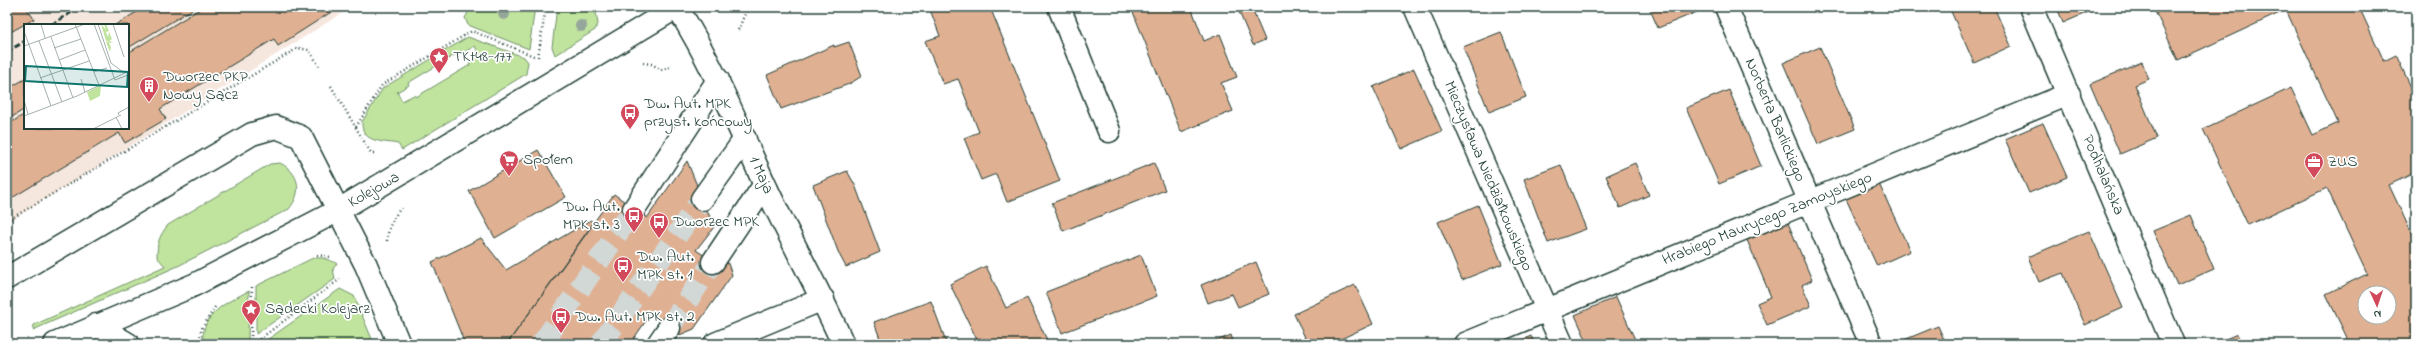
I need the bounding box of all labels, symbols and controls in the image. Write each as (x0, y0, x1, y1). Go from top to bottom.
inset map (24, 24, 129, 129)
place label: TKt48-177 (453, 45, 513, 69)
place icon: TKt48-177 (428, 46, 450, 74)
street label: Norberta Barlickiego (1738, 54, 1812, 186)
place label: Dworzec PKP Nowy Sącz (162, 65, 248, 107)
building icon: Dworzec PKP Nowy Sącz (138, 75, 160, 103)
street label: Mieczysława Niedziałkowskiego (1437, 77, 1539, 275)
place label: Dw. Aut. MPK przyst. końcowy (643, 92, 752, 134)
bus stop icon: Dw. Aut. MPK przyst. końcowy (619, 102, 641, 130)
street label: Podhalańska (2075, 131, 2131, 219)
place label: Społem (523, 148, 573, 172)
supermarket icon: Społem (498, 149, 520, 177)
place label: ZUS (2328, 150, 2357, 174)
office icon: ZUS (2303, 151, 2325, 179)
street label: 1 Maja (742, 152, 780, 198)
street label: Kolejowa (344, 166, 404, 214)
street label: Hrabiego Maurycego Zamoyskiego (1658, 166, 1876, 272)
place label: Dw. Aut. MPK st. 3 (562, 195, 620, 237)
bus stop icon: Dw. Aut. MPK st. 3 (623, 205, 645, 233)
place label: Dworzec MPK (672, 210, 759, 234)
bus stop icon: Dworzec MPK (648, 211, 670, 239)
place label: Dw. Aut. MPK st. 1 (636, 245, 694, 287)
bus stop icon: Dw. Aut. MPK st. 1 (612, 255, 634, 283)
north arrow (2357, 285, 2397, 325)
place label: Sądecki Kolejarz (265, 297, 370, 321)
place icon: Sądecki Kolejarz (240, 298, 262, 326)
place label: Dw. Aut. MPK st. 2 (574, 305, 695, 329)
bus stop icon: Dw. Aut. MPK st. 2 (550, 306, 572, 334)
text: N (2373, 306, 2382, 322)

